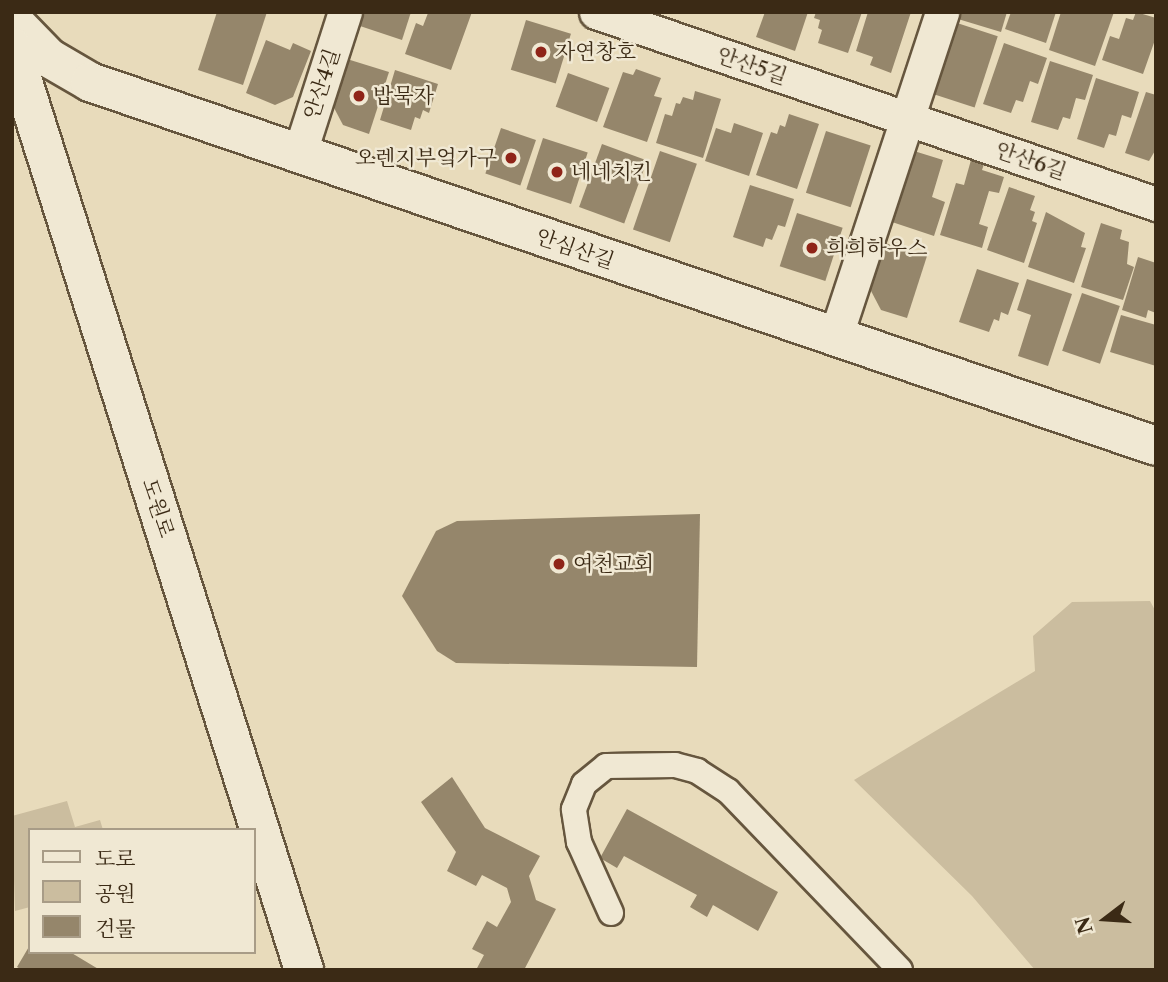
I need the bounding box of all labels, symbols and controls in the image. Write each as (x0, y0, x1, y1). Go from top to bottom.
place label: 자연창호 (555, 39, 636, 65)
street label: 안산5길 (714, 42, 790, 90)
marker: 자연창호 (533, 44, 549, 60)
street label: 안산4길 (299, 45, 345, 123)
place label: 밥묵자 (373, 83, 434, 109)
marker: 밥묵자 (351, 88, 367, 104)
street label: 안산6길 (992, 137, 1070, 185)
place label: 오렌지부엌가구 (355, 145, 497, 171)
marker: 오렌지부엌가구 (503, 150, 519, 166)
place label: 네네치킨 (571, 159, 652, 185)
marker: 네네치킨 (549, 164, 565, 180)
street label: 안심산길 (533, 224, 617, 274)
place label: 희희하우스 (826, 235, 927, 261)
marker: 희희하우스 (804, 240, 820, 256)
street label: 도원로 (137, 475, 179, 541)
place label: 여천교회 (573, 551, 654, 577)
marker: 여천교회 (551, 556, 567, 572)
legend (28, 828, 256, 954)
text: 도로 (95, 846, 136, 871)
text: 공원 (95, 881, 136, 906)
north arrow (1070, 884, 1140, 954)
text: N (1071, 914, 1098, 937)
text: 건물 (95, 916, 136, 941)

